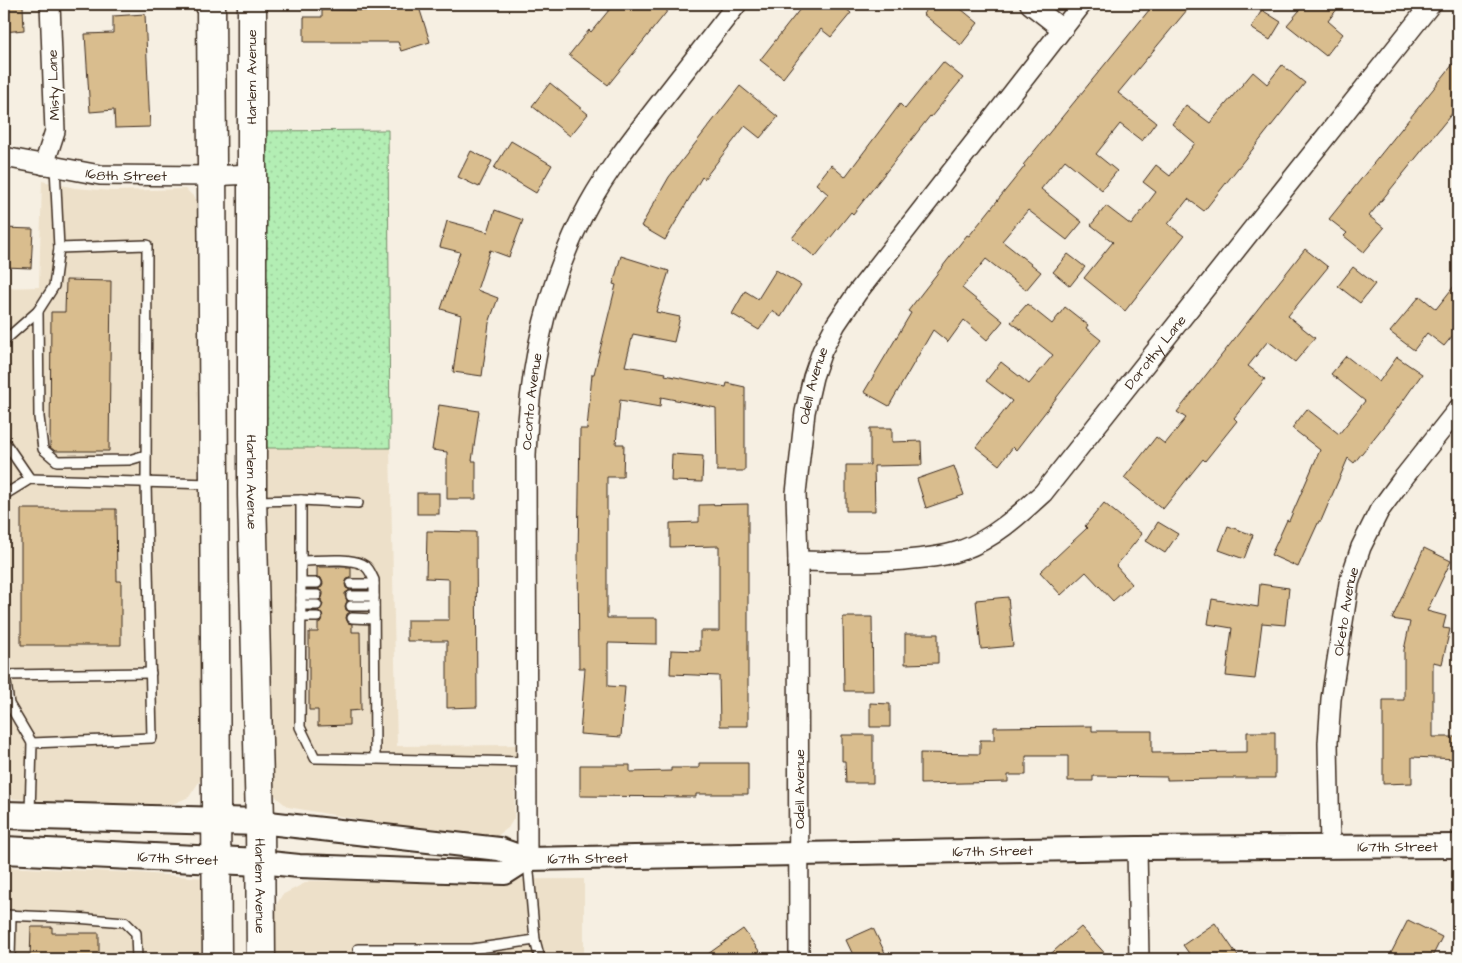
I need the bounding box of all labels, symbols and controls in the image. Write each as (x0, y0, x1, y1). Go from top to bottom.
street label: Harlem Avenue (242, 29, 262, 125)
street label: Misty Lane (43, 49, 65, 121)
street label: 168th Street (84, 164, 167, 187)
street label: Dorothy Lane (1120, 311, 1192, 394)
street label: Odell Avenue (795, 343, 834, 426)
street label: Oconto Avenue (517, 351, 548, 450)
street label: Harlem Avenue (241, 434, 262, 530)
street label: Oketo Avenue (1329, 564, 1365, 657)
street label: Odell Avenue (790, 749, 810, 829)
street label: 167th Street (1357, 837, 1438, 858)
street label: Harlem Avenue (249, 838, 270, 934)
street label: 167th Street (952, 841, 1034, 862)
street label: 167th Street (137, 847, 219, 871)
street label: 167th Street (547, 848, 629, 870)

